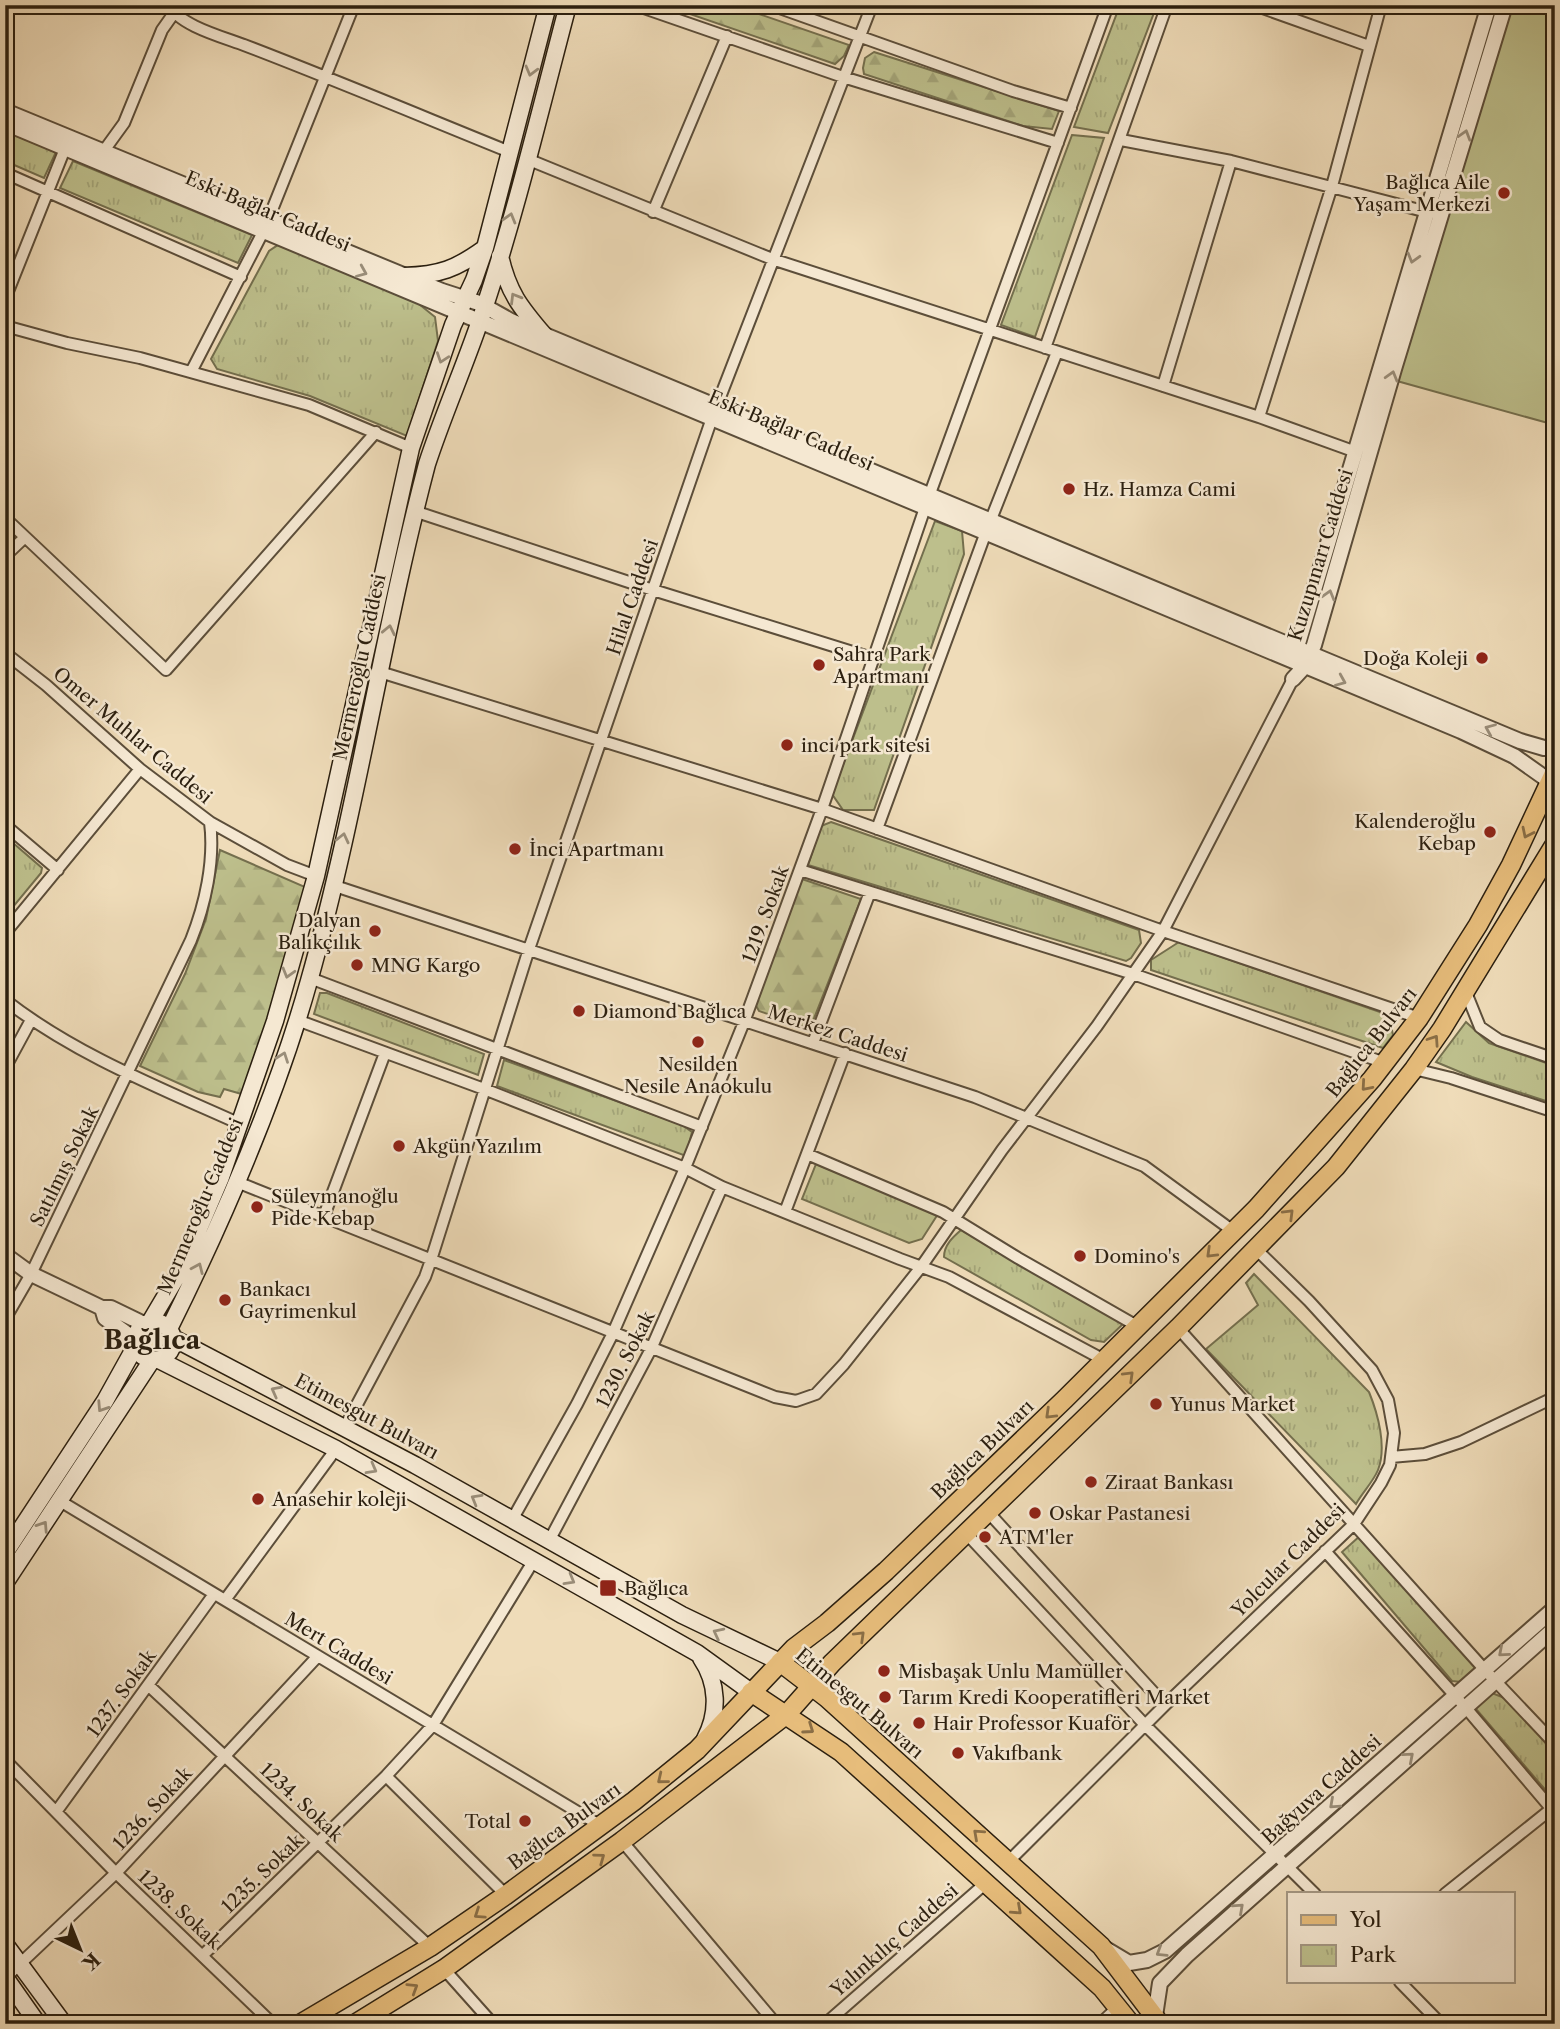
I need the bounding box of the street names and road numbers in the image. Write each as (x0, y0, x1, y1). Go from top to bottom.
street label: Eski Bağlar Caddesi (182, 166, 354, 257)
street label: Eski Bağlar Caddesi (705, 385, 877, 476)
street label: Kuzupınarı Caddesi (1283, 466, 1358, 644)
street label: Hilal Caddesi (602, 536, 663, 658)
street label: Mermeroğlu Caddesi (328, 572, 391, 762)
street label: Omer Muhlar Caddesi (49, 662, 217, 809)
street label: 1219. Sokak (737, 861, 794, 966)
street label: Bağlıca Bulvarı (1321, 983, 1422, 1102)
street label: Merkez Caddesi (765, 1000, 911, 1067)
street label: Satılmış Sokak (25, 1101, 104, 1230)
street label: Mermeroğlu Caddesi (153, 1114, 248, 1298)
street label: 1230. Sokak (591, 1306, 660, 1412)
street label: Etimesgut Bulvarı (291, 1369, 443, 1464)
street label: Bağlıca Bulvarı (926, 1395, 1038, 1504)
street label: Yolcular Caddesi (1226, 1499, 1350, 1623)
street label: Mert Caddesi (281, 1607, 397, 1690)
street label: Etimesgut Bulvarı (791, 1643, 928, 1764)
street label: 1237. Sokak (82, 1644, 161, 1741)
street label: Bağyuva Caddesi (1257, 1730, 1386, 1849)
street label: 1234. Sokak (255, 1758, 349, 1847)
street label: 1236. Sokak (108, 1761, 197, 1855)
street label: Bağlıca Bulvarı (504, 1778, 625, 1875)
street label: 1235. Sokak (217, 1828, 309, 1918)
street label: 1238. Sokak (133, 1865, 227, 1954)
street label: Yalınkılıç Caddesi (825, 1879, 963, 2002)

